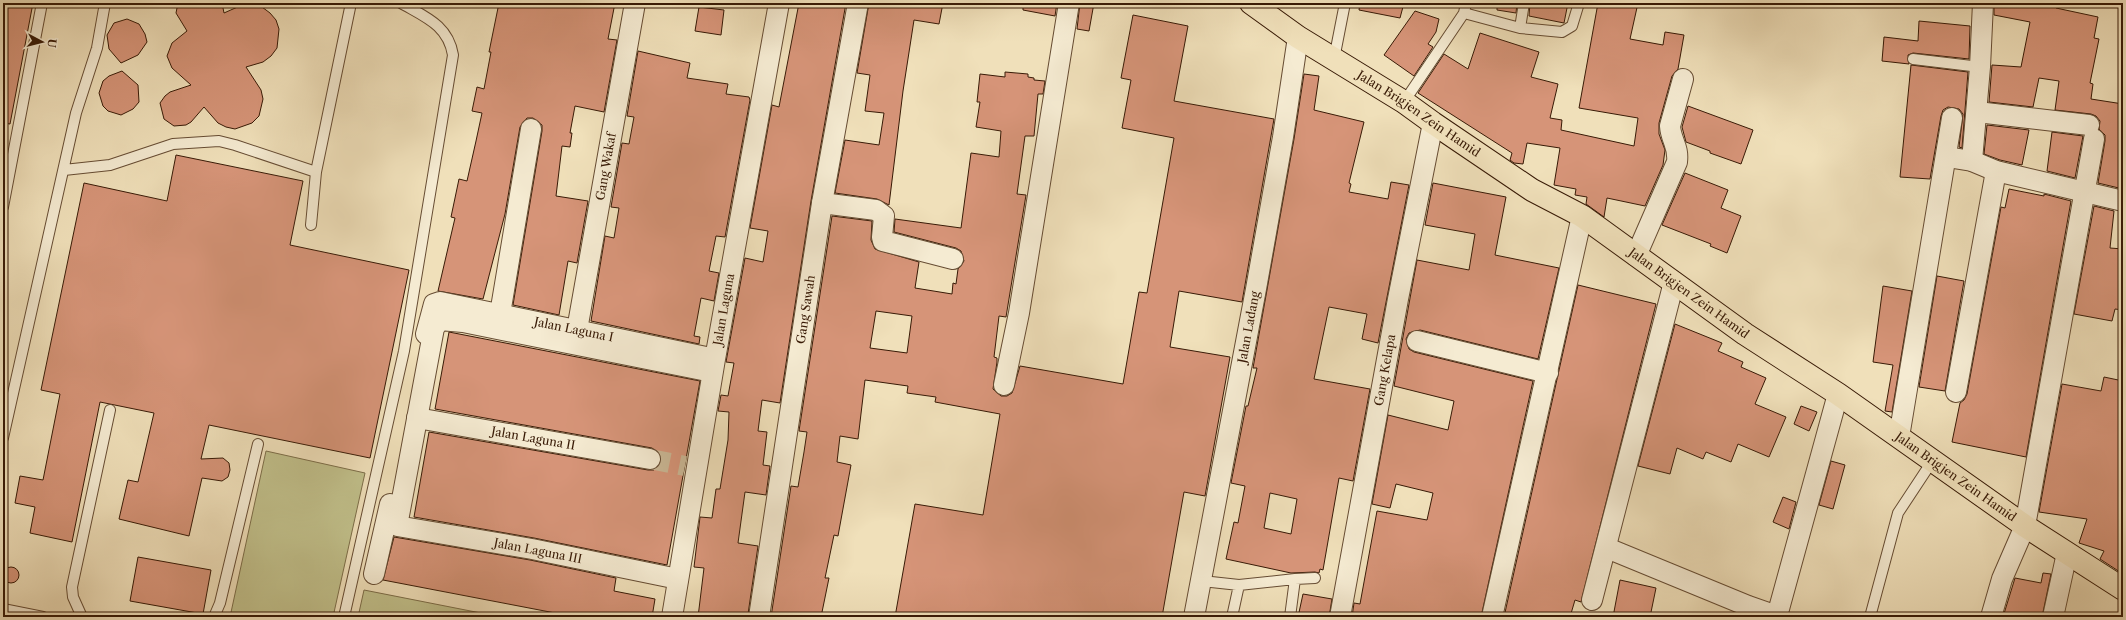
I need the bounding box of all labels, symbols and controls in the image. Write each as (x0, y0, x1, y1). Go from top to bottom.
north arrow (22, 22, 62, 62)
text: U (44, 38, 59, 49)
street label: Jalan Brigjen Zein Hamid (1353, 66, 1484, 160)
street label: Gang Wakaf (592, 130, 619, 201)
street label: Jalan Brigjen Zein Hamid (1624, 243, 1753, 342)
street label: Jalan Laguna (709, 271, 737, 348)
street label: Gang Sawah (793, 273, 818, 345)
street label: Jalan Ladang (1234, 289, 1263, 366)
street label: Jalan Laguna I (531, 313, 615, 345)
street label: Gang Kelapa (1371, 332, 1399, 407)
street label: Jalan Laguna II (488, 423, 576, 453)
street label: Jalan Brigjen Zein Hamid (1891, 428, 2020, 525)
street label: Jalan Laguna III (491, 534, 583, 566)

